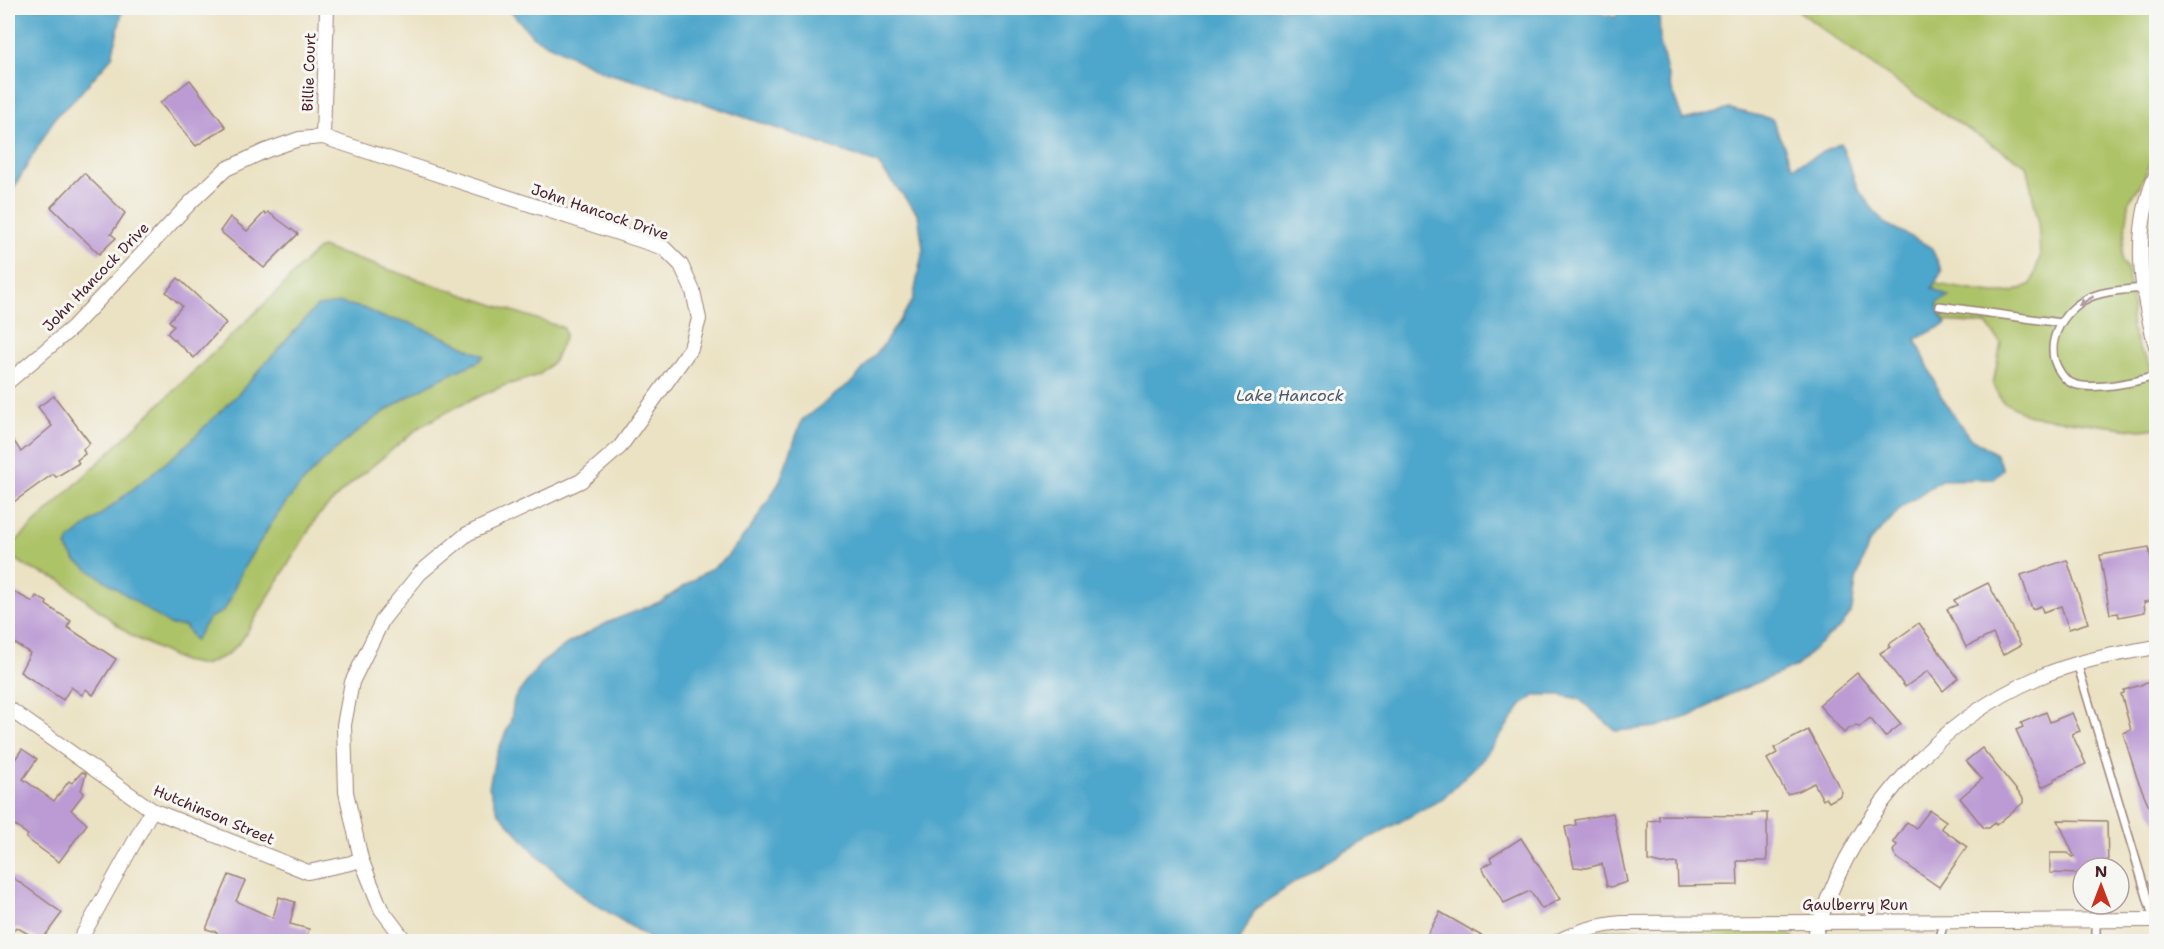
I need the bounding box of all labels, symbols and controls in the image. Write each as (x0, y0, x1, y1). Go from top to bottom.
street label: Billie Court (298, 32, 320, 112)
street label: John Hancock Drive (528, 179, 672, 245)
street label: John Hancock Drive (39, 218, 153, 336)
one-way arrow (2078, 295, 2094, 306)
water label: Lake Hancock (1236, 385, 1344, 406)
street label: Hutchinson Street (150, 780, 278, 850)
north arrow (2071, 856, 2131, 916)
text: N (2095, 861, 2107, 882)
street label: Gaulberry Run (1802, 895, 1908, 915)

